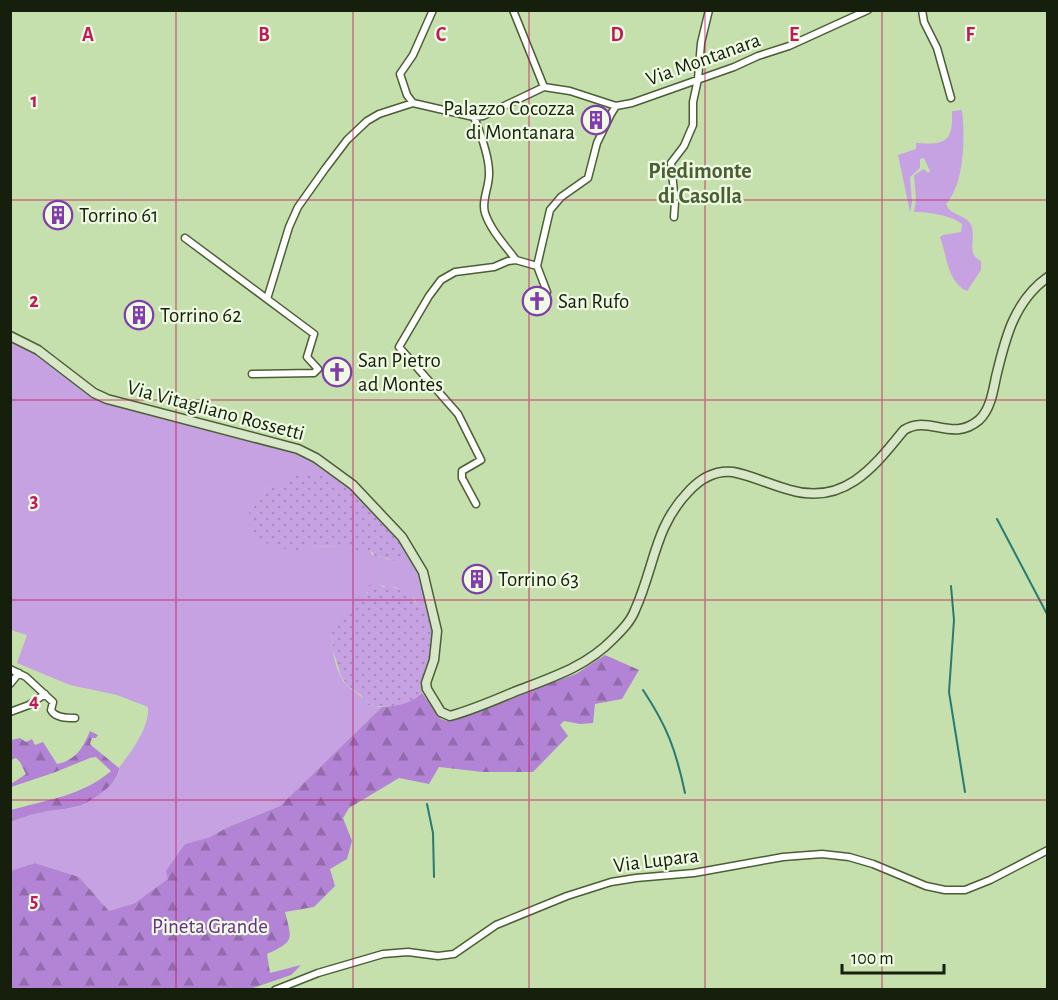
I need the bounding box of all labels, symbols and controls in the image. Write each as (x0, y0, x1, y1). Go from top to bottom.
text: A (82, 25, 94, 45)
text: B (258, 25, 270, 45)
text: C (436, 25, 447, 45)
text: D (610, 25, 624, 45)
text: E (789, 25, 799, 45)
text: F (965, 25, 975, 45)
street label: Via Montanara (643, 29, 763, 90)
text: 1 (30, 91, 38, 111)
place label: Palazzo Cocozza di Montanara (443, 98, 575, 143)
building icon: Palazzo Cocozza di Montanara (580, 104, 612, 136)
district label: Piedimonte di Casolla (648, 160, 752, 207)
building icon: Torrino 61 (42, 199, 74, 231)
place label: Torrino 61 (79, 205, 158, 226)
church icon: San Rufo (521, 285, 553, 317)
text: 2 (29, 291, 39, 311)
place label: San Rufo (558, 291, 629, 312)
building icon: Torrino 62 (123, 299, 155, 331)
place label: Torrino 62 (160, 305, 242, 326)
place label: San Pietro ad Montes (358, 350, 443, 395)
church icon: San Pietro ad Montes (321, 356, 353, 388)
street label: Via Vitagliano Rossetti (125, 377, 307, 444)
text: 3 (30, 491, 38, 511)
building icon: Torrino 63 (461, 563, 493, 595)
place label: Torrino 63 (498, 569, 579, 590)
text: 4 (29, 691, 39, 711)
street label: Via Lupara (612, 845, 700, 876)
text: 5 (30, 891, 38, 911)
park label: Pineta Grande (152, 916, 268, 937)
scale bar (842, 937, 944, 975)
text: 100 m (851, 950, 894, 968)

